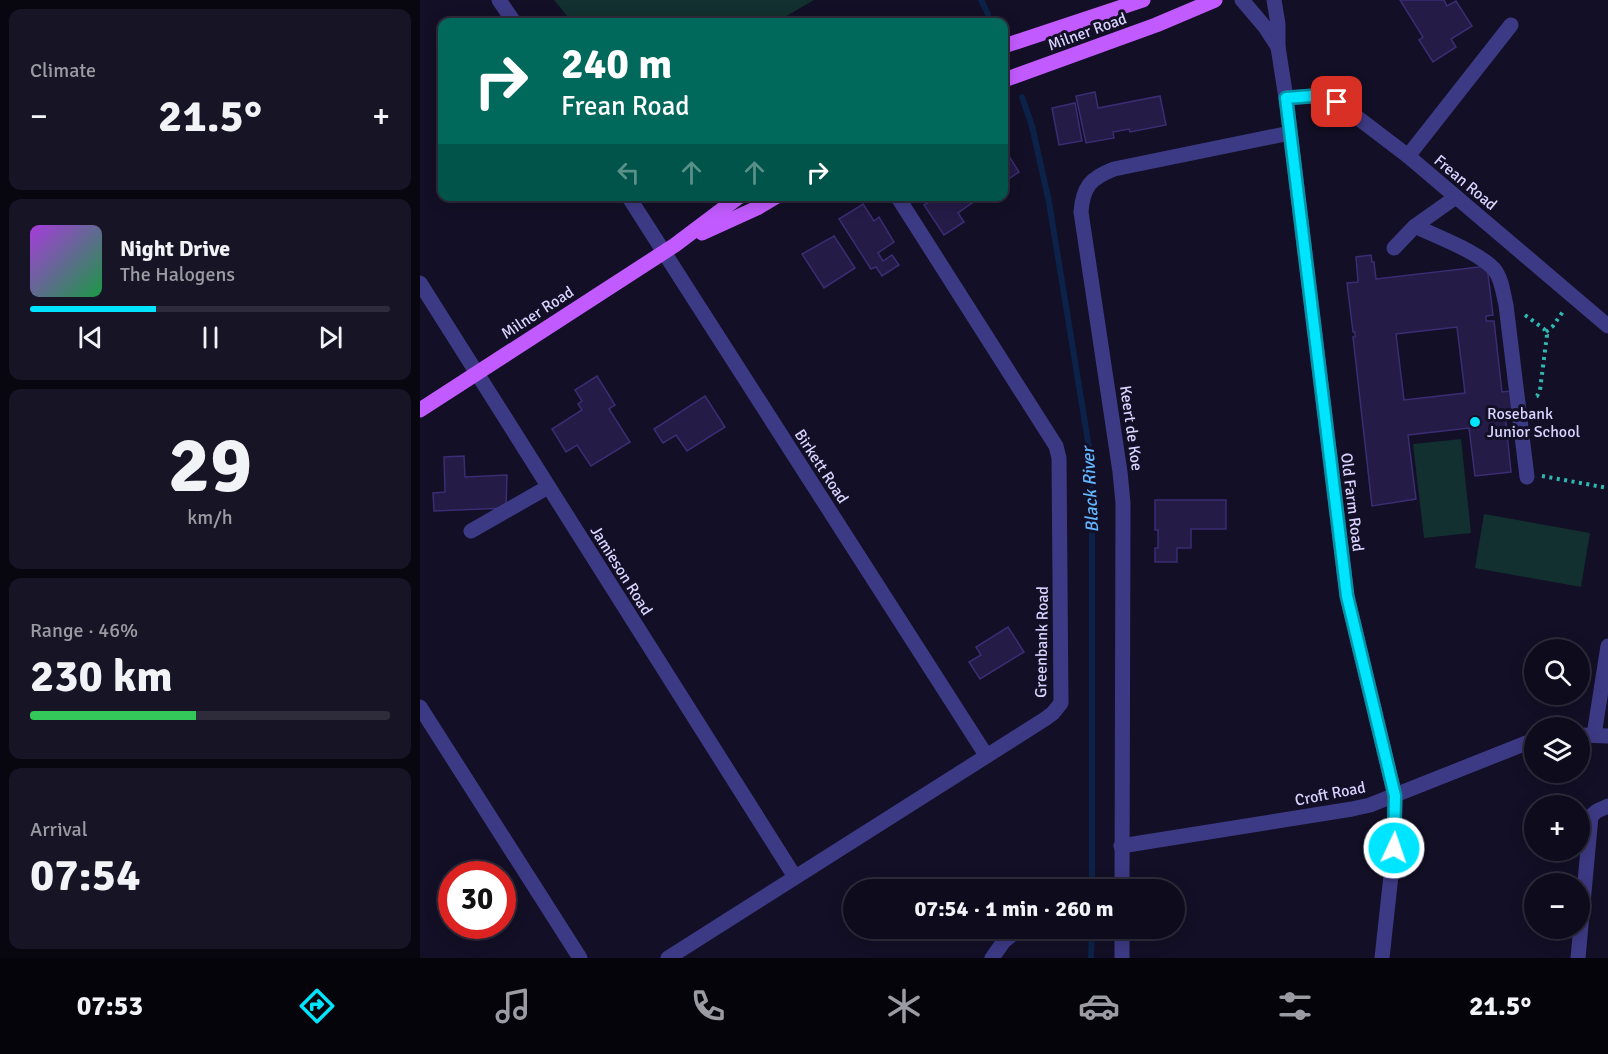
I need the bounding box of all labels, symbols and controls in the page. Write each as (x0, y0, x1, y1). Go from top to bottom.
street label: Milner Road (1045, 8, 1129, 55)
text: 240 m (561, 39, 672, 90)
icon: right (462, 42, 540, 120)
text: Climate (30, 58, 96, 83)
pin (1311, 76, 1362, 127)
icon: arrive (1320, 85, 1353, 118)
text: 21.5° (158, 89, 262, 144)
text: Frean Road (561, 90, 690, 123)
text: − (30, 96, 48, 137)
text: + (372, 96, 390, 137)
street label: Frean Road (1430, 151, 1501, 215)
icon: left (612, 156, 645, 189)
icon: ahead (675, 156, 708, 189)
icon: ahead (738, 156, 771, 189)
icon: right (801, 156, 834, 189)
text: Night Drive (120, 235, 230, 262)
text: The Halogens (120, 262, 235, 287)
street label: Milner Road (498, 282, 578, 344)
icon: previous (74, 321, 107, 354)
icon: pause (194, 321, 227, 354)
icon: next (314, 321, 347, 354)
street label: Keert de Koe (1115, 384, 1147, 472)
place label: Rosebank Junior School (1487, 404, 1581, 442)
marker: Rosebank Junior School (1468, 415, 1482, 429)
text: 29 (168, 418, 252, 514)
street label: Birkett Road (790, 426, 853, 507)
water label: Black River (1077, 444, 1103, 533)
street label: Old Farm Road (1336, 452, 1368, 553)
text: km/h (187, 505, 233, 530)
street label: Jamieson Road (586, 522, 657, 619)
street label: Greenbank Road (1031, 586, 1053, 698)
text: Range · 46% (30, 618, 138, 643)
map controls (1524, 639, 1590, 939)
button: search (1524, 639, 1590, 705)
text: 230 km (30, 649, 173, 704)
button: layers (1524, 717, 1590, 783)
street label: Croft Road (1293, 777, 1367, 811)
button: + (1524, 795, 1590, 861)
position arrow (1362, 816, 1426, 880)
text: Arrival (30, 817, 88, 842)
text: 07:54 (30, 848, 140, 903)
speed limit sign: 30 (438, 861, 516, 939)
button: − (1524, 873, 1590, 939)
text: 07:54 · 1 min · 260 m (914, 895, 1114, 922)
icon: directions (296, 985, 338, 1027)
icon: music (492, 985, 534, 1027)
icon: phone (687, 985, 729, 1027)
icon: climate (883, 985, 925, 1027)
icon: car (1078, 985, 1120, 1027)
icon: filters (1274, 985, 1316, 1027)
text: 07:53 (77, 990, 143, 1023)
text: 21.5° (1469, 990, 1531, 1023)

